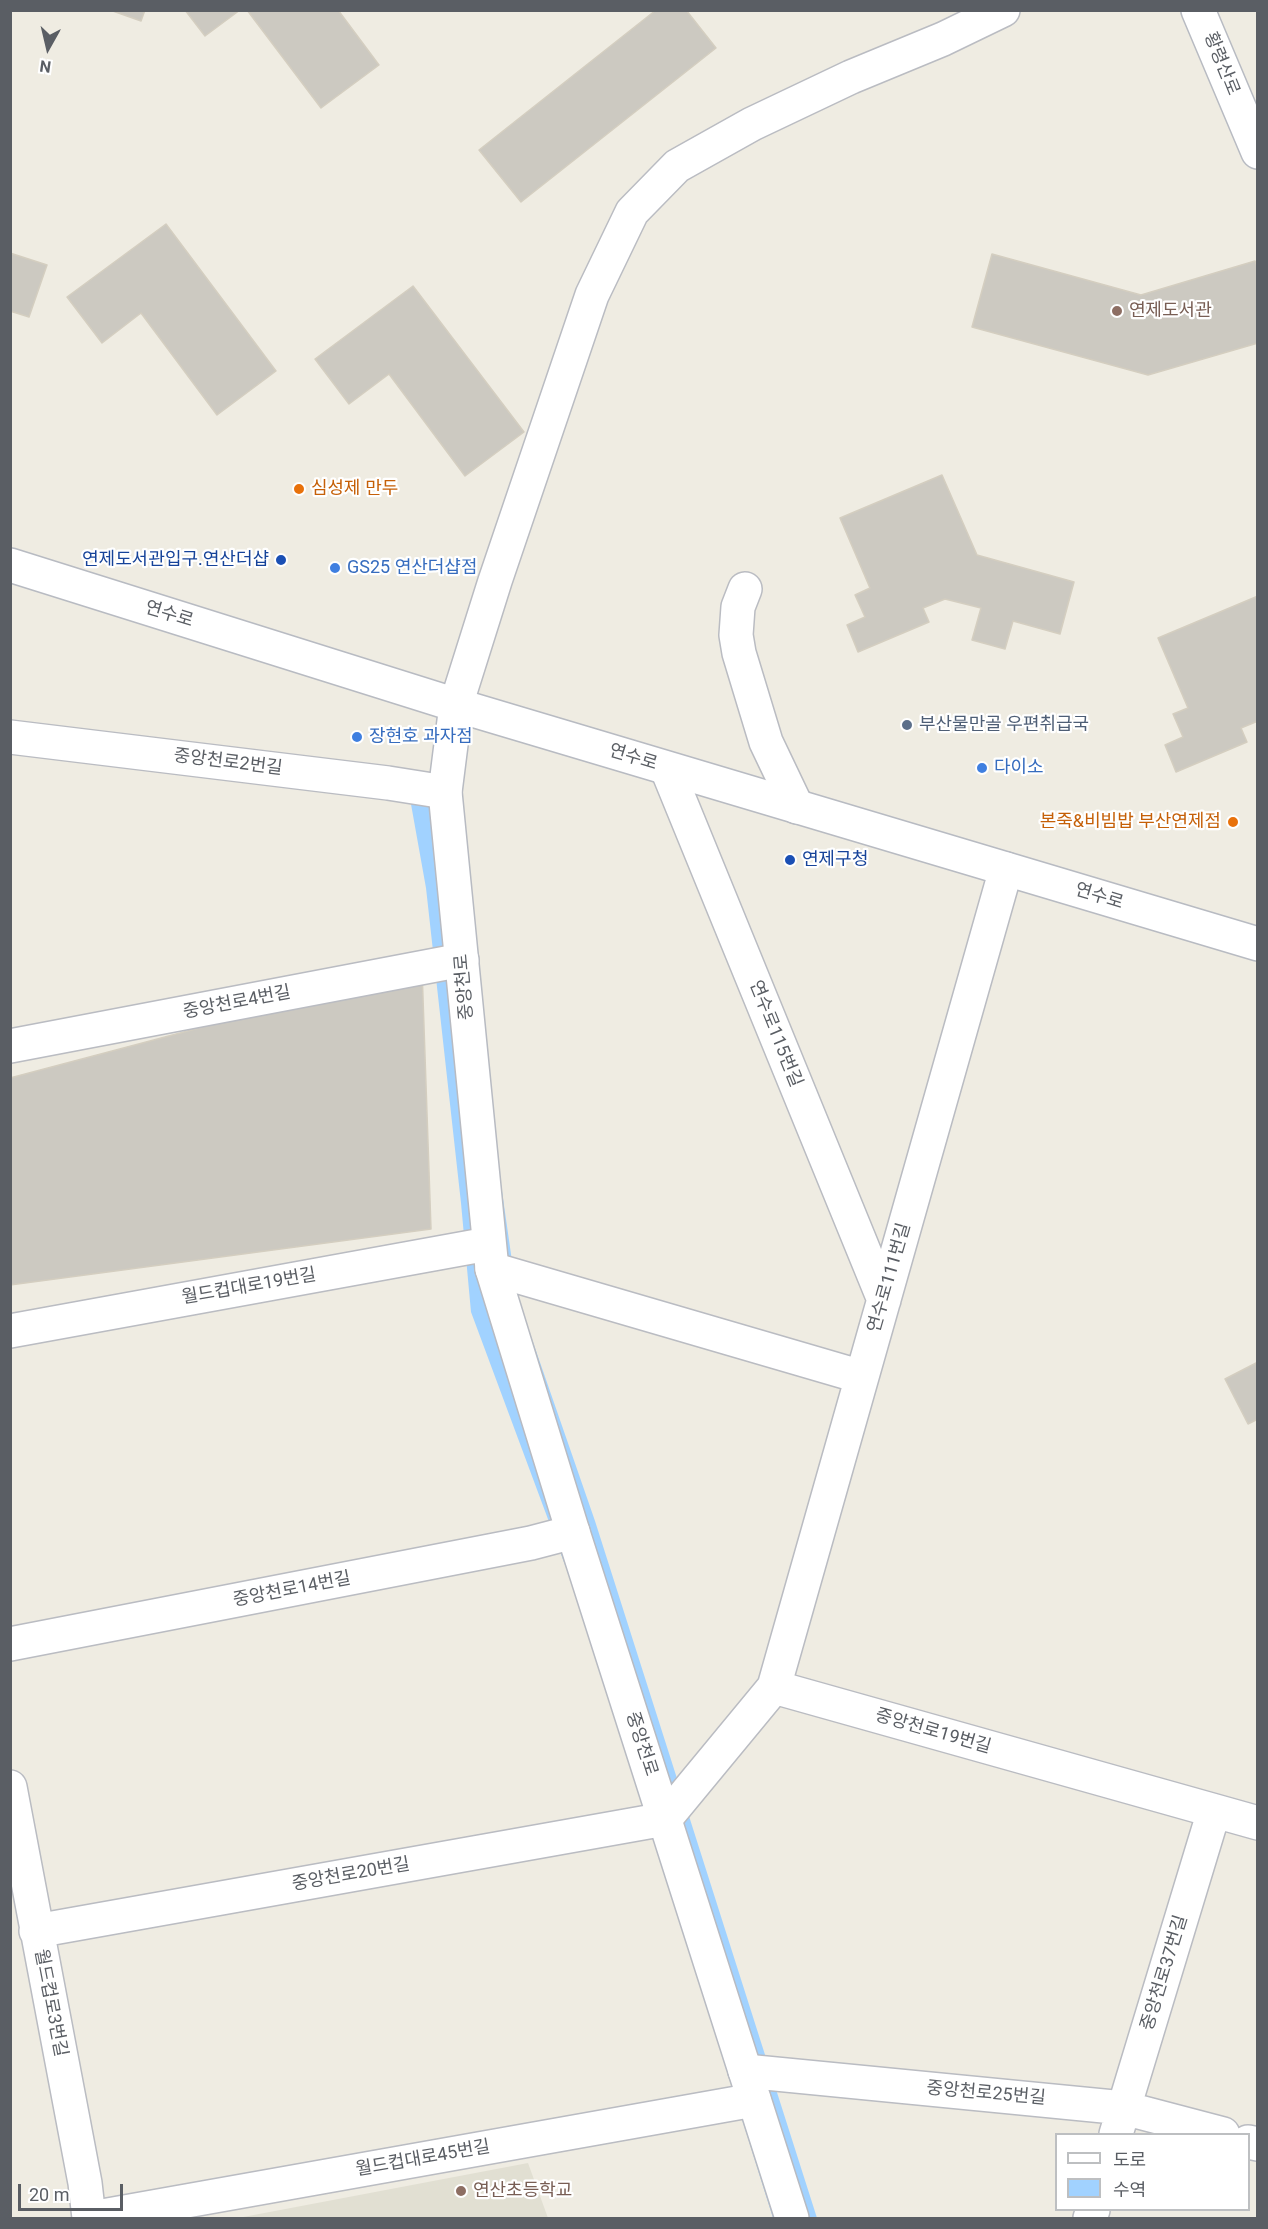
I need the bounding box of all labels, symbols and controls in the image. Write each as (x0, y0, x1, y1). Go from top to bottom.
north arrow (18, 18, 78, 78)
street label: 황령산로 (1199, 29, 1243, 99)
text: N (39, 56, 52, 77)
place label: 연제도서관 (1129, 300, 1212, 322)
marker: 연제도서관 (1110, 304, 1124, 318)
place label: 심성제 만두 (311, 478, 398, 500)
marker: 심성제 만두 (292, 482, 306, 496)
place label: 연제도서관입구.연산더샵 (82, 549, 269, 571)
marker: 연제도서관입구.연산더샵 (274, 553, 288, 567)
place label: GS25 연산더샵점 (347, 557, 477, 579)
marker: GS25 연산더샵점 (328, 561, 342, 575)
street label: 연수로 (142, 597, 196, 633)
place label: 부산물만골 우편취급국 (919, 714, 1089, 736)
marker: 부산물만골 우편취급국 (900, 718, 914, 732)
place label: 장현호 과자점 (369, 726, 473, 748)
marker: 장현호 과자점 (350, 730, 364, 744)
street label: 연수로 (606, 740, 660, 776)
street label: 중앙천로2번길 (172, 746, 284, 780)
place label: 다이소 (994, 757, 1044, 779)
marker: 다이소 (975, 761, 989, 775)
place label: 본죽&비빔밥 부산연제점 (1040, 811, 1221, 833)
marker: 본죽&비빔밥 부산연제점 (1226, 815, 1240, 829)
place label: 연제구청 (802, 849, 868, 871)
marker: 연제구청 (783, 853, 797, 867)
street label: 연수로 (1072, 879, 1126, 915)
street label: 중앙천로 (451, 953, 479, 1021)
street label: 연수로115번길 (744, 977, 806, 1091)
street label: 중앙천로4번길 (181, 982, 293, 1024)
street label: 연수로111번길 (864, 1221, 916, 1335)
street label: 월드컵대로19번길 (180, 1265, 318, 1309)
street label: 중앙천로14번길 (231, 1568, 353, 1612)
street label: 중앙천로19번길 (873, 1705, 993, 1759)
street label: 중앙천로 (620, 1709, 662, 1779)
street label: 중앙천로20번길 (290, 1854, 412, 1896)
street label: 중앙천로37번길 (1137, 1913, 1193, 2033)
street label: 월드컵로3번길 (29, 1947, 71, 2059)
street label: 중앙천로25번길 (925, 2078, 1047, 2110)
legend (1055, 2133, 1250, 2211)
street label: 월드컵대로45번길 (354, 2137, 492, 2181)
text: 도로 (1113, 2149, 1146, 2170)
scale bar (21, 2172, 126, 2210)
text: 수역 (1113, 2179, 1146, 2200)
place label: 연산초등학교 (473, 2180, 572, 2202)
text: 20 m (29, 2184, 69, 2205)
marker: 연산초등학교 (454, 2184, 468, 2198)

